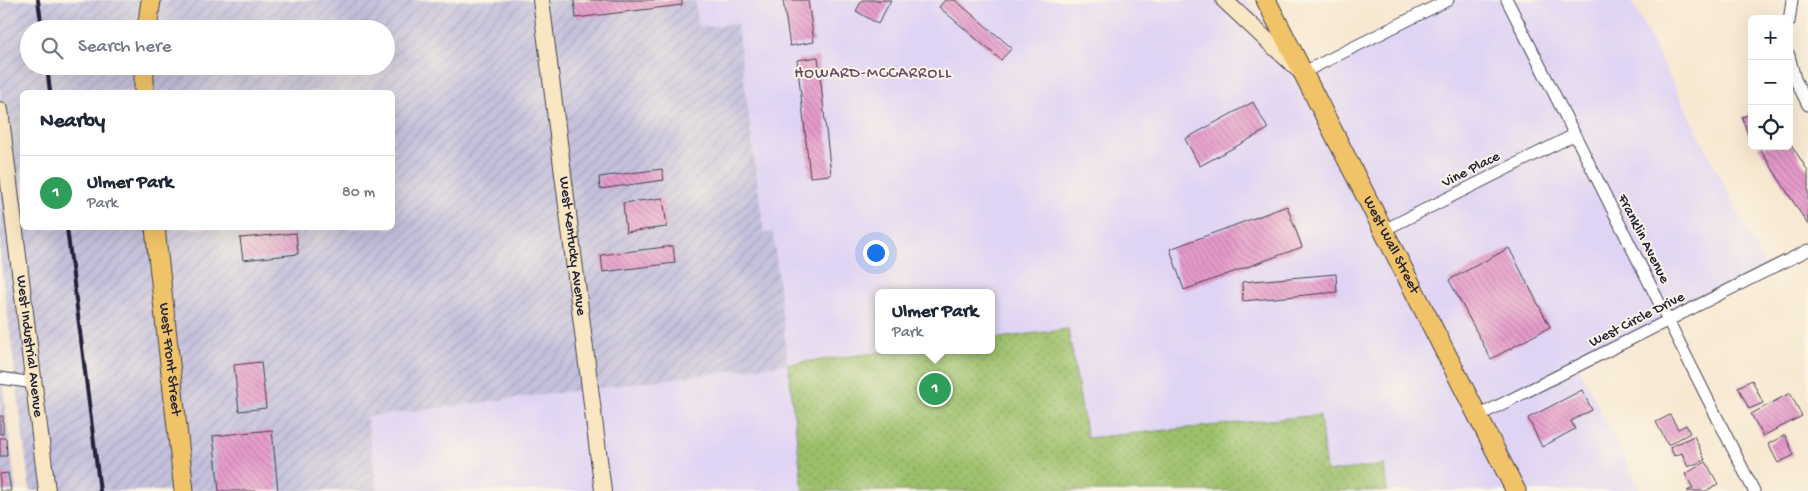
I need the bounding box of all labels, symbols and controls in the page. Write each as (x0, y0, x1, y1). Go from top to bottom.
map controls (1748, 15, 1793, 150)
button: + (1748, 15, 1793, 60)
search box (20, 20, 395, 75)
icon: search (38, 34, 66, 62)
text: Search here (78, 36, 172, 59)
button: − (1748, 60, 1793, 105)
district label: HOWARD-MCCARROLL (794, 65, 952, 84)
button: locate (1748, 105, 1793, 150)
text: Nearby (40, 110, 105, 135)
street label: Vine Place (1438, 148, 1503, 193)
text: Ulmer Park (87, 172, 173, 195)
street label: West Kentucky Avenue (554, 175, 590, 317)
text: 1 (53, 184, 59, 203)
text: 80 m (342, 184, 375, 203)
street label: Franklin Avenue (1612, 191, 1673, 287)
street label: West Wall Street (1358, 193, 1424, 299)
text: Park (87, 195, 118, 214)
your location (863, 240, 889, 266)
street label: West Industrial Avenue (11, 274, 47, 418)
street label: West Circle Drive (1586, 288, 1688, 352)
popup (875, 289, 995, 354)
text: Ulmer Park (892, 301, 978, 324)
street label: West Front Street (154, 302, 185, 418)
text: Park (892, 324, 923, 343)
pin: 1 (919, 370, 951, 408)

